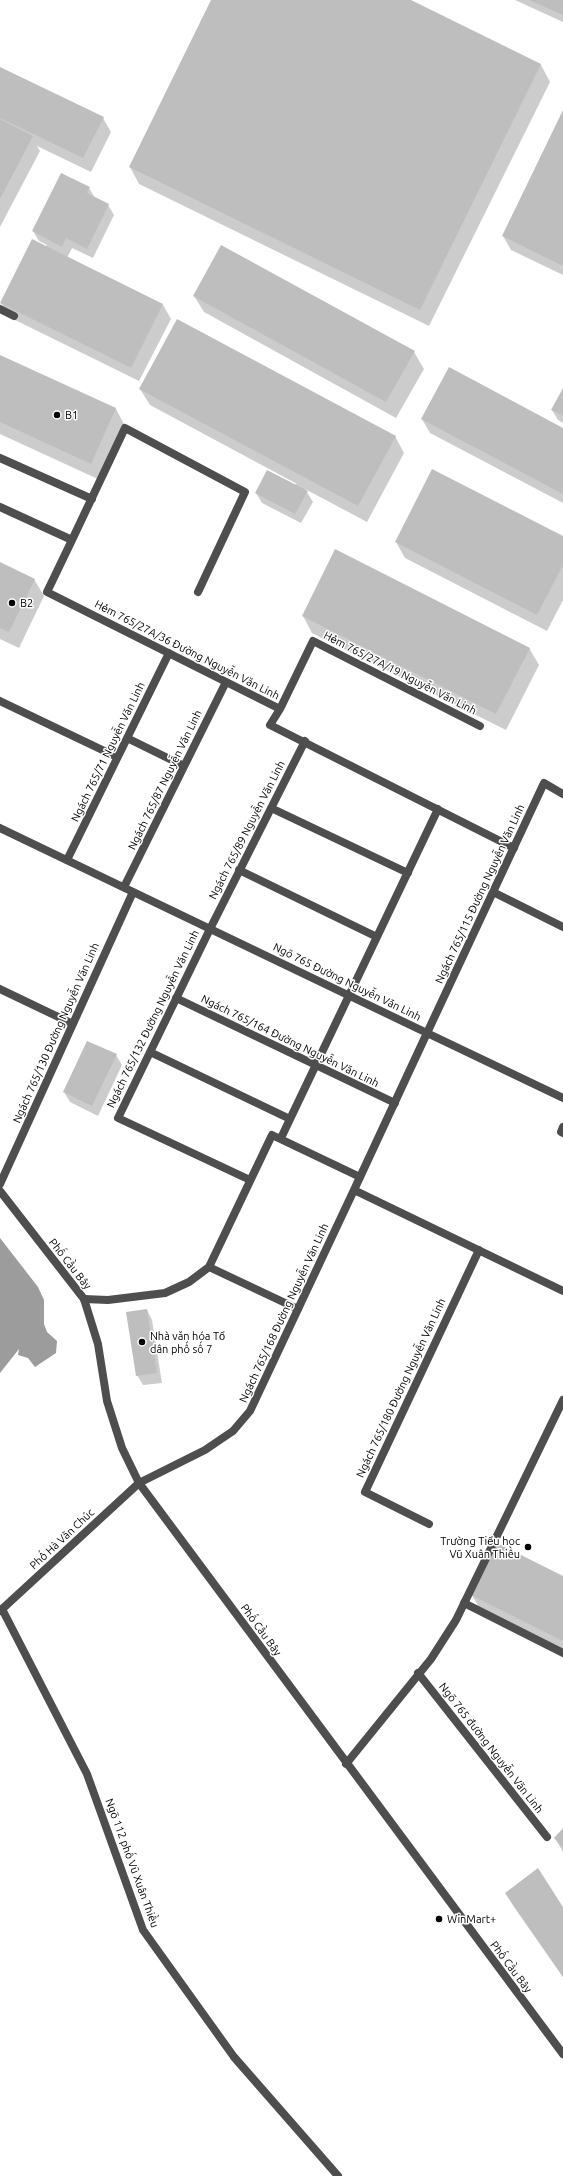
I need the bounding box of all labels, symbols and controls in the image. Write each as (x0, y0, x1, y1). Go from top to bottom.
place label: B1 (65, 408, 78, 422)
marker: B1 (52, 410, 62, 420)
place label: B2 (20, 596, 33, 610)
street label: Hẻm 765/27A/36 Đường Nguyễn Văn Linh (92, 597, 282, 703)
marker: B2 (7, 598, 17, 608)
street label: Hẻm 765/27A/19 Nguyễn Văn Linh (321, 629, 479, 717)
street label: Ngách 765/71 Nguyễn Văn Linh (68, 680, 148, 824)
street label: Ngách 765/87 Nguyễn Văn Linh (125, 708, 205, 852)
street label: Ngách 765/89 Nguyễn Văn Linh (206, 758, 288, 902)
street label: Ngách 765/115 Đường Nguyễn Văn Linh (433, 802, 527, 986)
street label: Ngách 765/132 Đường Nguyễn Văn Linh (104, 928, 202, 1110)
street label: Ngõ 765 Đường Nguyễn Văn Linh (271, 940, 423, 1024)
street label: Ngách 765/130 Đường Nguyễn Văn Linh (10, 941, 102, 1125)
street label: Ngách 765/164 Đường Nguyễn Văn Linh (199, 992, 381, 1090)
street label: Ngách 765/168 Đường Nguyễn Văn Linh (237, 1221, 331, 1405)
street label: Phố Cầu Bây (46, 1236, 94, 1292)
street label: Ngách 765/180 Đường Nguyễn Văn Linh (354, 1296, 448, 1480)
place label: Nhà văn hóa Tổ dân phố số 7 (150, 1329, 225, 1355)
marker: Nhà văn hóa Tổ dân phố số 7 (137, 1337, 147, 1347)
street label: Phố Hà Văn Chúc (27, 1506, 97, 1572)
place label: Trường Tiểu học Vũ Xuân Thiều (440, 1534, 520, 1560)
marker: Trường Tiểu học Vũ Xuân Thiều (523, 1542, 533, 1552)
street label: Phố Cầu Bây (238, 1601, 284, 1659)
street label: Ngõ 765 đường Nguyễn Văn Linh (436, 1680, 546, 1816)
street label: Ngõ 112 phố Vũ Xuân Thiều (102, 1797, 162, 1929)
place label: WinMart+ (447, 1912, 496, 1926)
marker: WinMart+ (434, 1914, 444, 1924)
street label: Phố Cầu Bây (487, 1939, 535, 1995)

